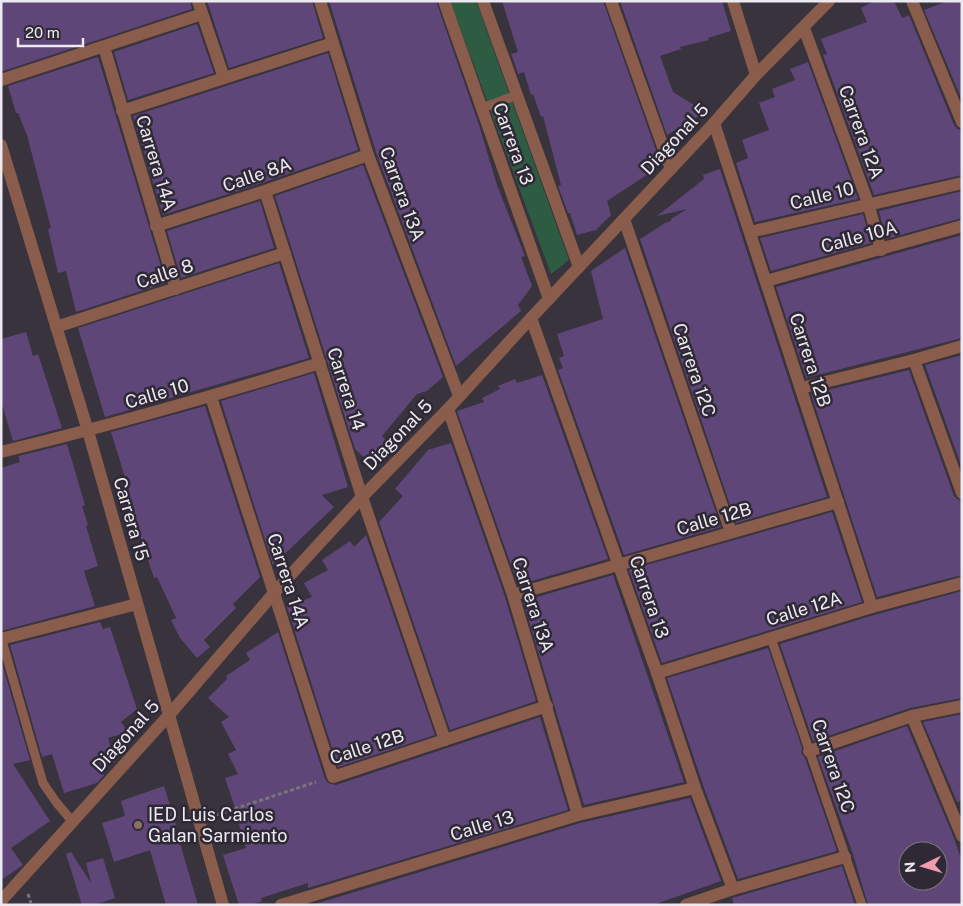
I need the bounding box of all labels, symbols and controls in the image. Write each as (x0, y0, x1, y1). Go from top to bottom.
scale bar (18, 15, 82, 47)
text: 20 m (25, 24, 60, 41)
street label: Carrera 12A (835, 82, 888, 182)
street label: Diagonal 5 (636, 99, 713, 179)
street label: Carrera 13 (489, 100, 538, 188)
street label: Carrera 14A (132, 113, 181, 213)
street label: Carrera 13A (376, 144, 429, 244)
street label: Calle 8A (220, 153, 294, 196)
street label: Calle 10 (788, 177, 856, 214)
street label: Calle 10A (818, 216, 899, 257)
street label: Calle 8 (134, 254, 196, 293)
street label: Carrera 12B (785, 310, 836, 409)
street label: Carrera 12C (669, 320, 720, 420)
street label: Carrera 14 (323, 345, 370, 433)
street label: Calle 10 (123, 374, 191, 413)
street label: Diagonal 5 (359, 395, 436, 474)
street label: Carrera 15 (110, 475, 153, 563)
street label: Calle 12B (674, 498, 754, 539)
street label: Carrera 14A (263, 531, 314, 631)
street label: Carrera 13 (626, 553, 673, 641)
street label: Carrera 13A (508, 555, 559, 655)
street label: Calle 12A (764, 587, 844, 630)
street label: Diagonal 5 (88, 695, 163, 776)
street label: Carrera 12C (808, 716, 859, 816)
street label: Calle 12B (327, 725, 407, 768)
place label: IED Luis Carlos Galan Sarmiento (148, 804, 287, 846)
street label: Calle 13 (447, 806, 516, 845)
marker: IED Luis Carlos Galan Sarmiento (132, 819, 144, 831)
north arrow (898, 841, 948, 891)
text: N (902, 861, 918, 873)

